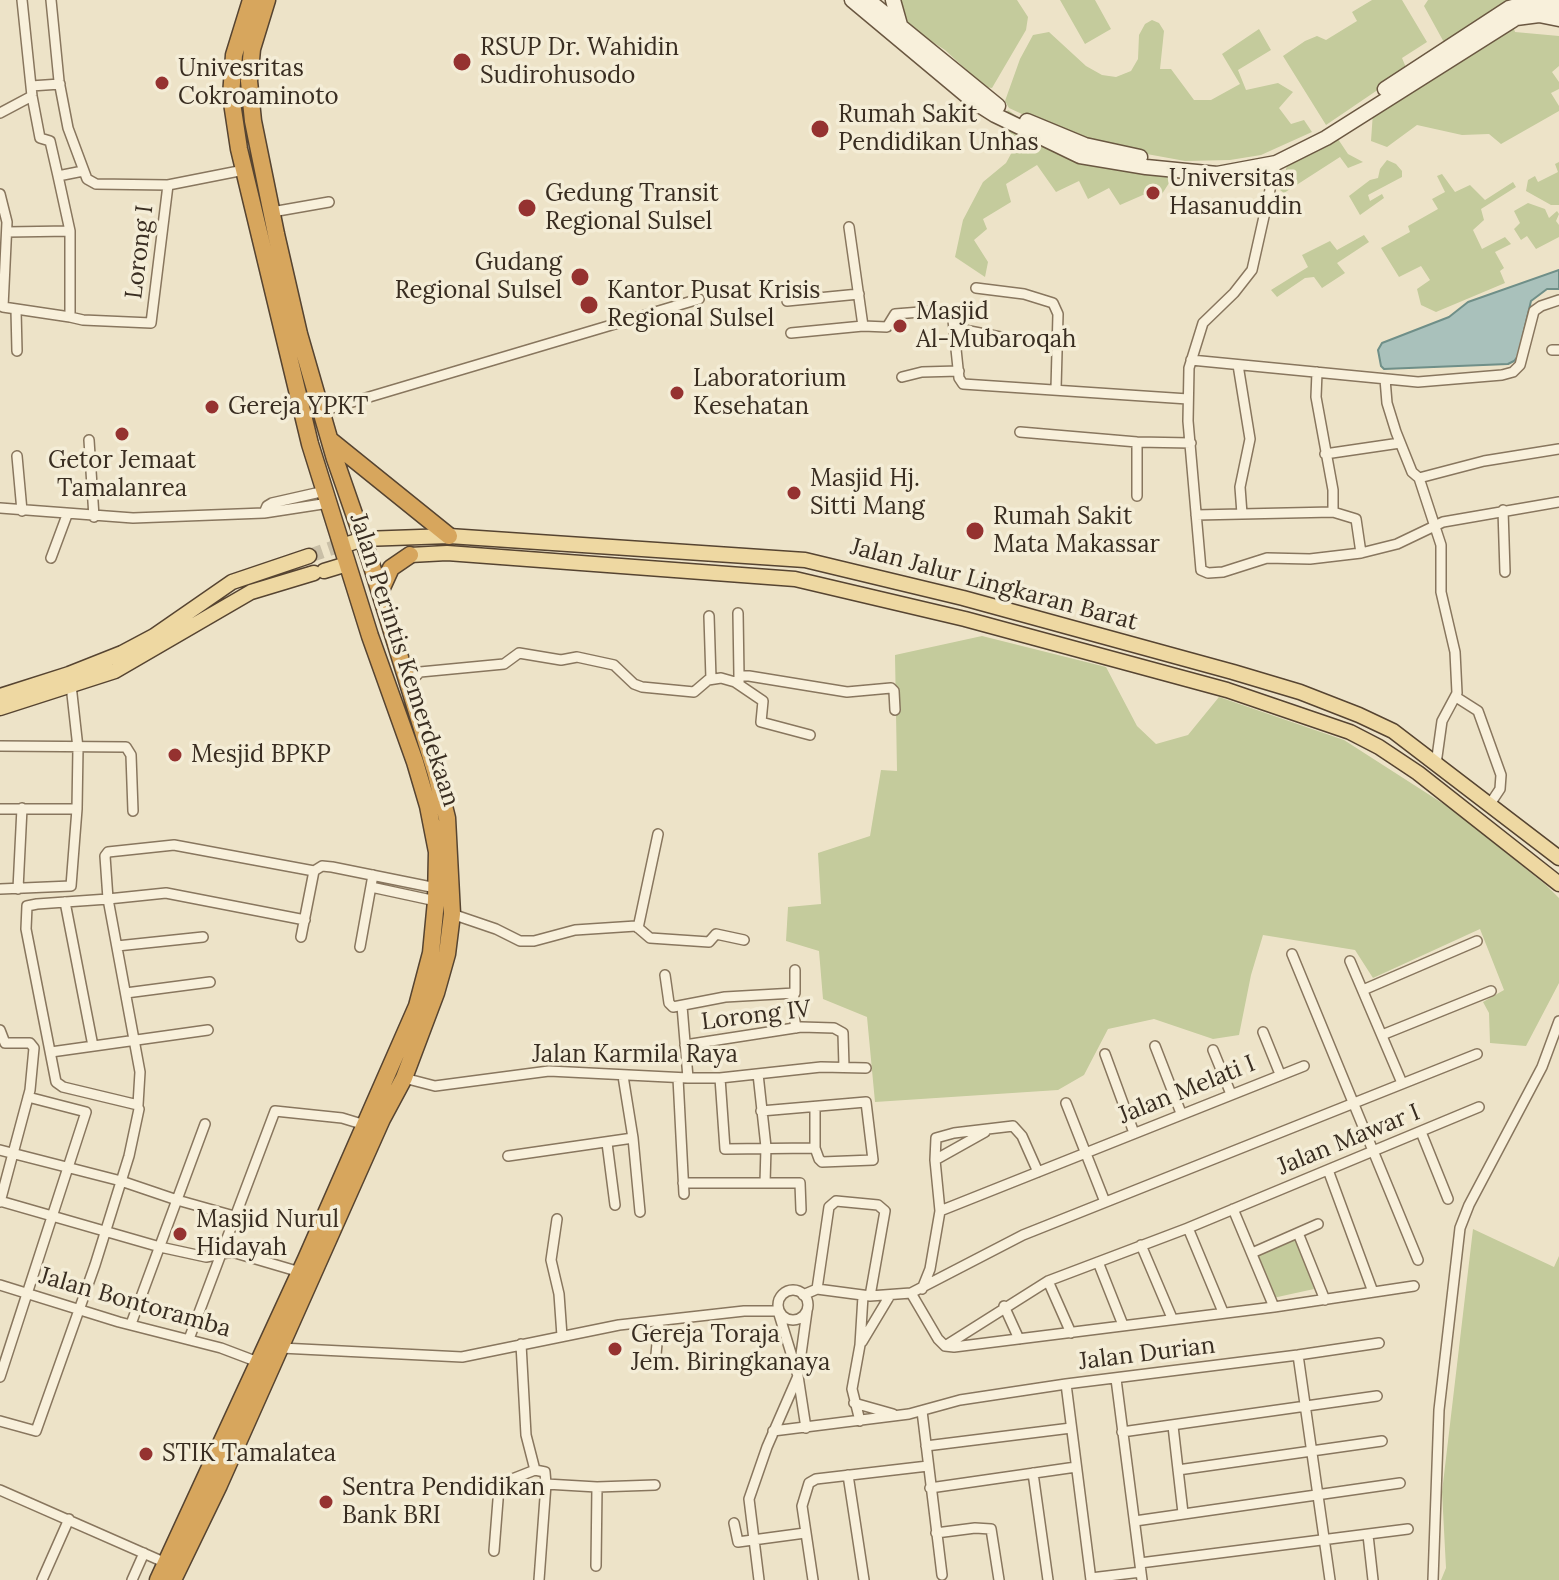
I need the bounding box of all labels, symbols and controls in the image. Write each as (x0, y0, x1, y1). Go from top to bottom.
place label: RSUP Dr. Wahidin Sudirohusodo (480, 34, 679, 90)
marker: RSUP Dr. Wahidin Sudirohusodo (451, 51, 473, 73)
place label: Univesritas Cokroaminoto (178, 55, 338, 111)
marker: Univesritas Cokroaminoto (153, 74, 171, 92)
place label: Rumah Sakit Pendidikan Unhas (838, 101, 1039, 157)
marker: Rumah Sakit Pendidikan Unhas (809, 118, 831, 140)
place label: Universitas Hasanuddin (1169, 165, 1302, 221)
place label: Gedung Transit Regional Sulsel (545, 180, 719, 236)
marker: Universitas Hasanuddin (1144, 184, 1162, 202)
marker: Gedung Transit Regional Sulsel (516, 197, 538, 219)
street label: Lorong I (120, 203, 160, 301)
place label: Gudang Regional Sulsel (395, 249, 562, 305)
marker: Gudang Regional Sulsel (569, 266, 591, 288)
place label: Kantor Pusat Krisis Regional Sulsel (607, 277, 820, 333)
marker: Kantor Pusat Krisis Regional Sulsel (578, 294, 600, 316)
place label: Masjid Al-Mubaroqah (916, 298, 1076, 354)
marker: Masjid Al-Mubaroqah (891, 317, 909, 335)
place label: Laboratorium Kesehatan (693, 365, 846, 421)
marker: Laboratorium Kesehatan (668, 384, 686, 402)
place label: Gereja YPKT (228, 393, 368, 421)
marker: Gereja YPKT (203, 398, 221, 416)
marker: Getor Jemaat Tamalanrea (113, 425, 131, 443)
place label: Getor Jemaat Tamalanrea (48, 447, 196, 503)
place label: Masjid Hj. Sitti Mang (810, 465, 925, 521)
marker: Masjid Hj. Sitti Mang (785, 484, 803, 502)
place label: Rumah Sakit Mata Makassar (993, 503, 1160, 559)
street label: Jalan Perintis Kemerdekaan (343, 510, 465, 810)
marker: Rumah Sakit Mata Makassar (964, 520, 986, 542)
street label: Jalan Jalur Lingkaran Barat (847, 533, 1141, 637)
place label: Mesjid BPKP (191, 741, 331, 769)
marker: Mesjid BPKP (166, 746, 184, 764)
street label: Lorong IV (700, 995, 812, 1037)
street label: Jalan Karmila Raya (532, 1041, 738, 1069)
street label: Jalan Melati I (1114, 1050, 1260, 1130)
street label: Jalan Mawar I (1274, 1098, 1424, 1182)
place label: Masjid Nurul Hidayah (196, 1206, 339, 1262)
marker: Masjid Nurul Hidayah (171, 1225, 189, 1243)
street label: Jalan Bontoramba (36, 1262, 234, 1344)
place label: Gereja Toraja Jem. Biringkanaya (631, 1321, 830, 1377)
street label: Jalan Durian (1077, 1331, 1217, 1377)
marker: Gereja Toraja Jem. Biringkanaya (606, 1340, 624, 1358)
place label: STIK Tamalatea (162, 1440, 336, 1468)
marker: STIK Tamalatea (137, 1445, 155, 1463)
place label: Sentra Pendidikan Bank BRI (342, 1474, 545, 1530)
marker: Sentra Pendidikan Bank BRI (317, 1493, 335, 1511)

